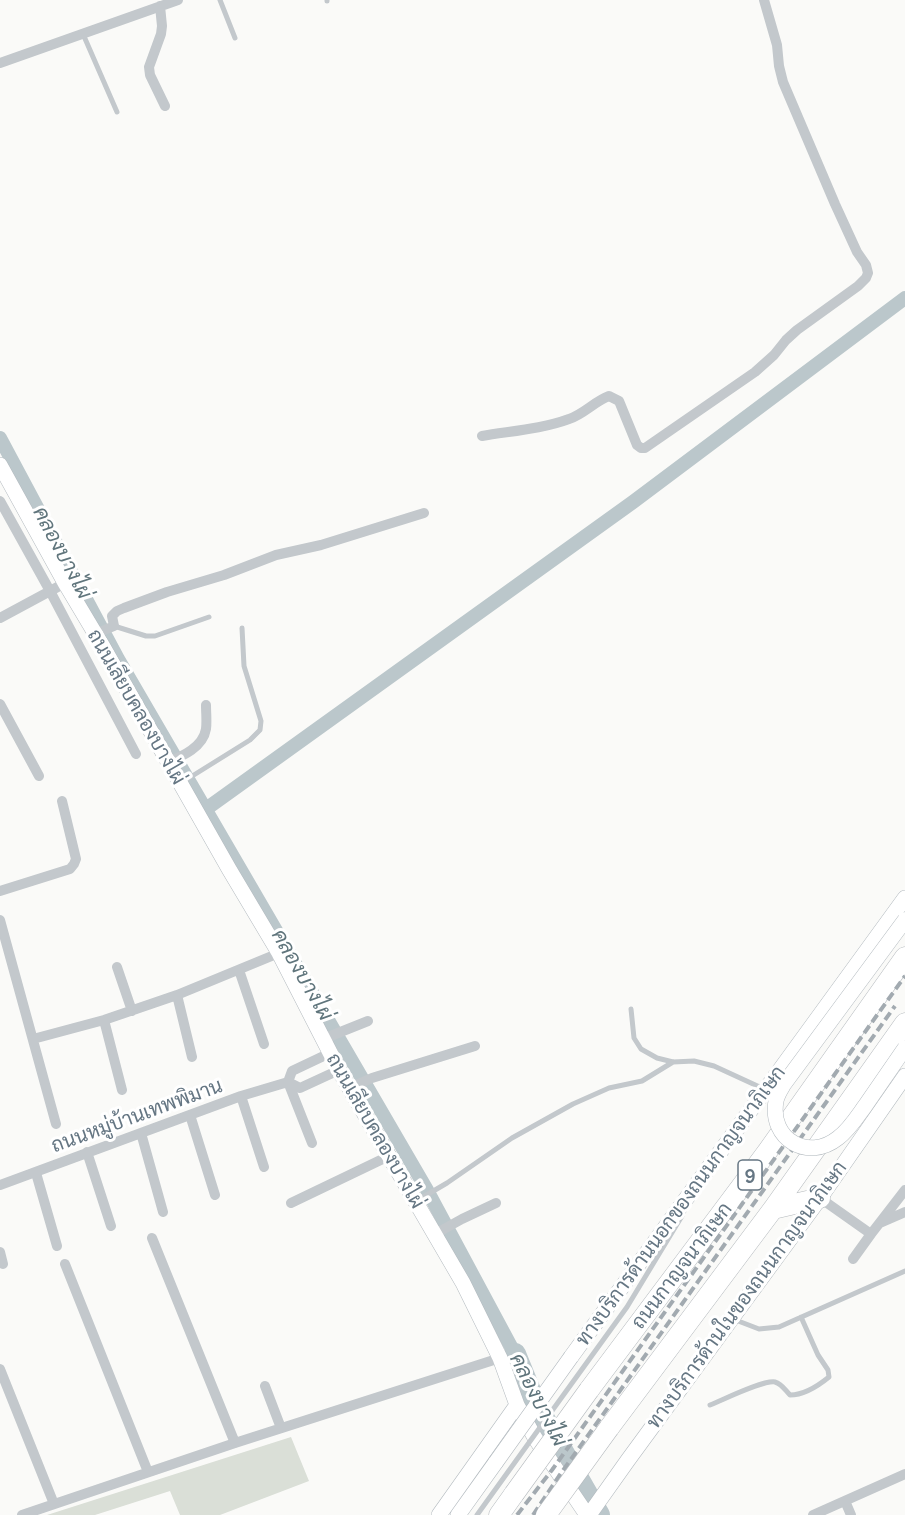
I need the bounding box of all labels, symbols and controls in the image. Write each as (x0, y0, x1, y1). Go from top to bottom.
water label: คลองบางไผ่ (27, 502, 97, 604)
street label: ถนนเลียบคลองบางไผ่ (82, 625, 190, 789)
water label: คลองบางไผ่ (266, 925, 338, 1025)
street label: ถนนเลียบคลองบางไผ่ (321, 1049, 429, 1213)
street label: ทางบริการด้านนอกของถนนกาญจนาภิเษก (571, 1061, 791, 1351)
street label: ถนนหมู่บ้านเทพพิมาน (48, 1074, 226, 1158)
street label: ทางบริการด้านในของถนนกาญจนาภิเษก (642, 1157, 852, 1433)
road number: 9 (738, 1160, 762, 1190)
street label: ถนนกาญจนาภิเษก (627, 1198, 737, 1334)
water label: คลองบางไผ่ (504, 1349, 572, 1451)

